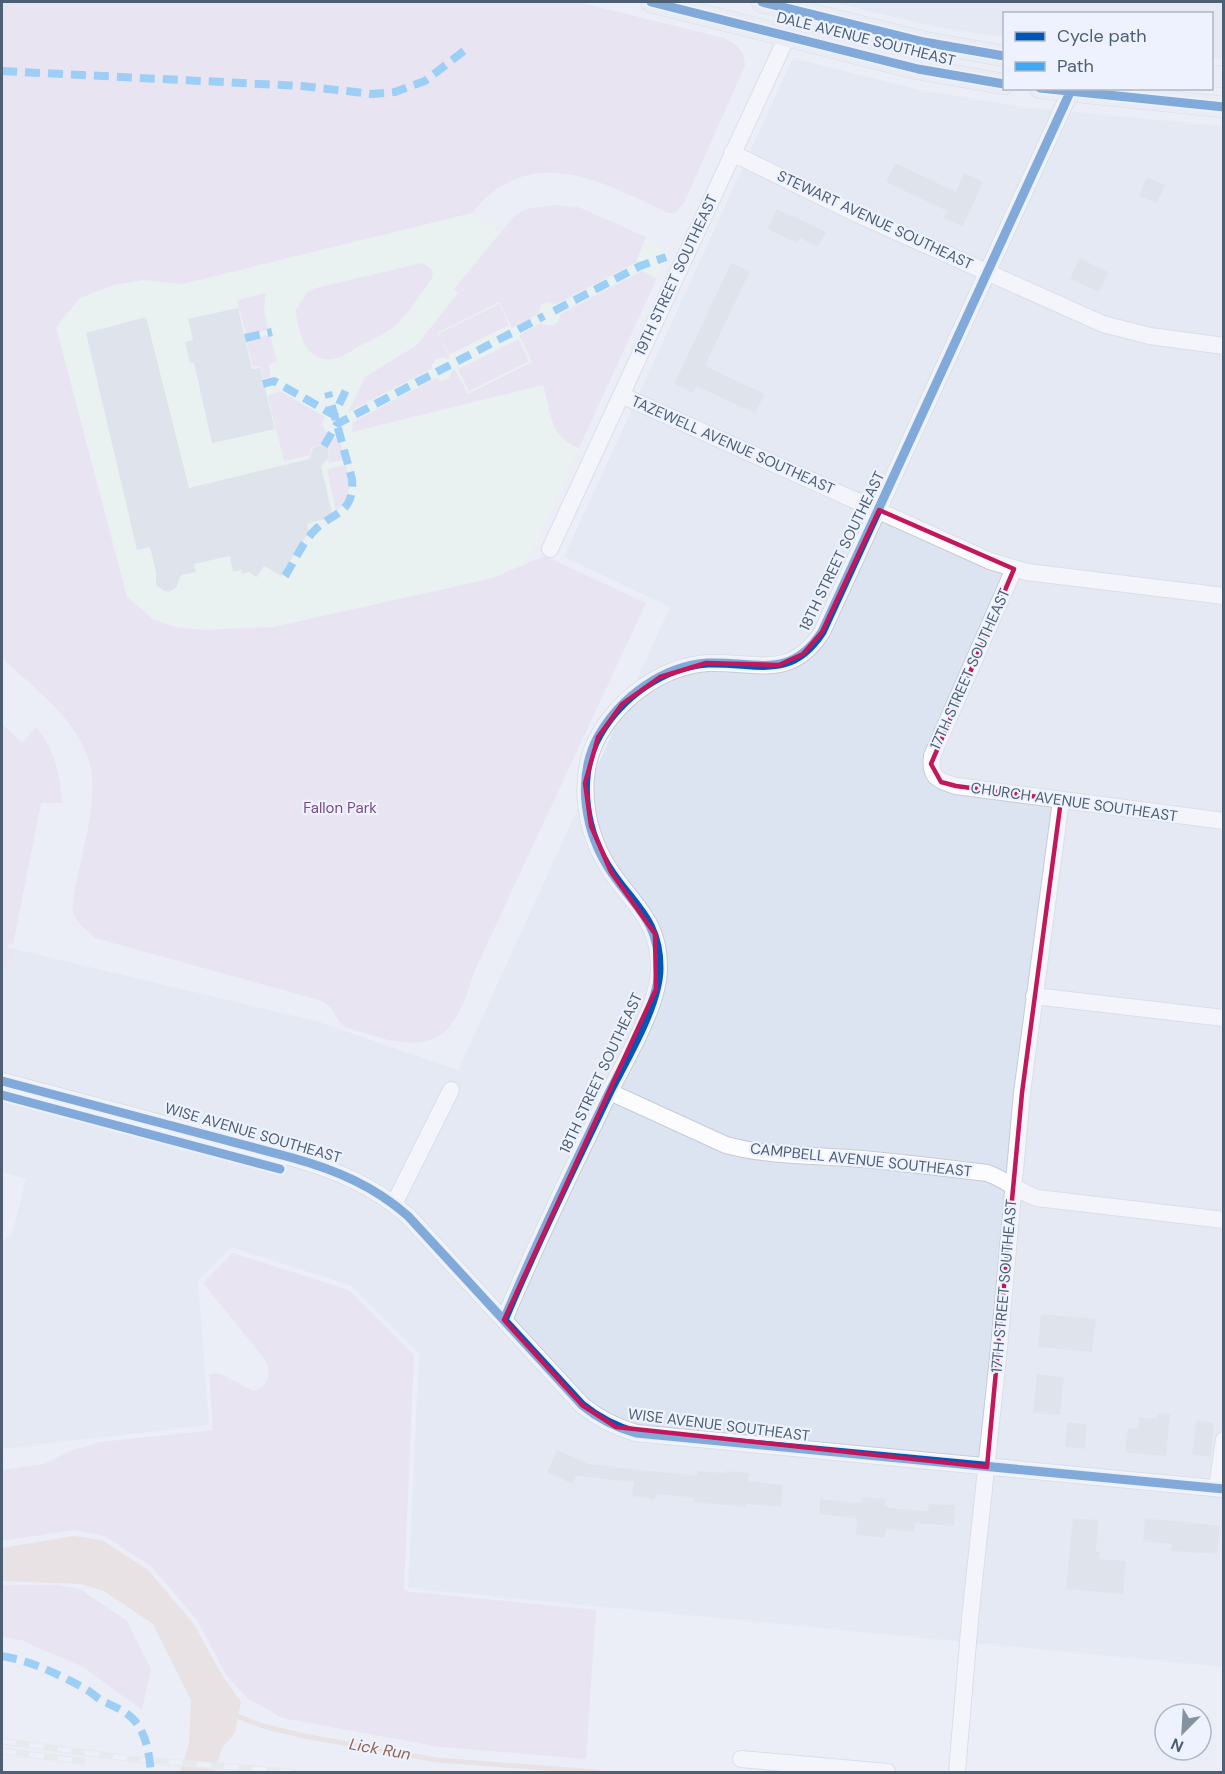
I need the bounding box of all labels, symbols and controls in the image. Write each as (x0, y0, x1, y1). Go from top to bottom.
street label: DALE AVENUE SOUTHEAST (774, 7, 958, 71)
legend (1003, 12, 1213, 90)
text: Cycle path (1057, 24, 1147, 48)
text: Path (1057, 54, 1094, 78)
street label: STEWART AVENUE SOUTHEAST (774, 166, 976, 274)
street label: 19TH STREET SOUTHEAST (630, 191, 722, 359)
street label: TAZEWELL AVENUE SOUTHEAST (628, 391, 838, 499)
street label: 18TH STREET SOUTHEAST (795, 468, 889, 634)
street label: 17TH STREET SOUTHEAST (925, 585, 1015, 753)
street label: CHURCH AVENUE SOUTHEAST (969, 778, 1179, 826)
park label: Fallon Park (303, 798, 377, 818)
street label: 18TH STREET SOUTHEAST (555, 989, 647, 1157)
street label: WISE AVENUE SOUTHEAST (162, 1098, 344, 1168)
street label: CAMPBELL AVENUE SOUTHEAST (749, 1138, 973, 1182)
street label: 17TH STREET SOUTHEAST (986, 1198, 1022, 1374)
street label: WISE AVENUE SOUTHEAST (627, 1404, 811, 1446)
north arrow (1153, 1702, 1213, 1762)
water label: Lick Run (348, 1733, 412, 1765)
text: N (1168, 1733, 1187, 1757)

